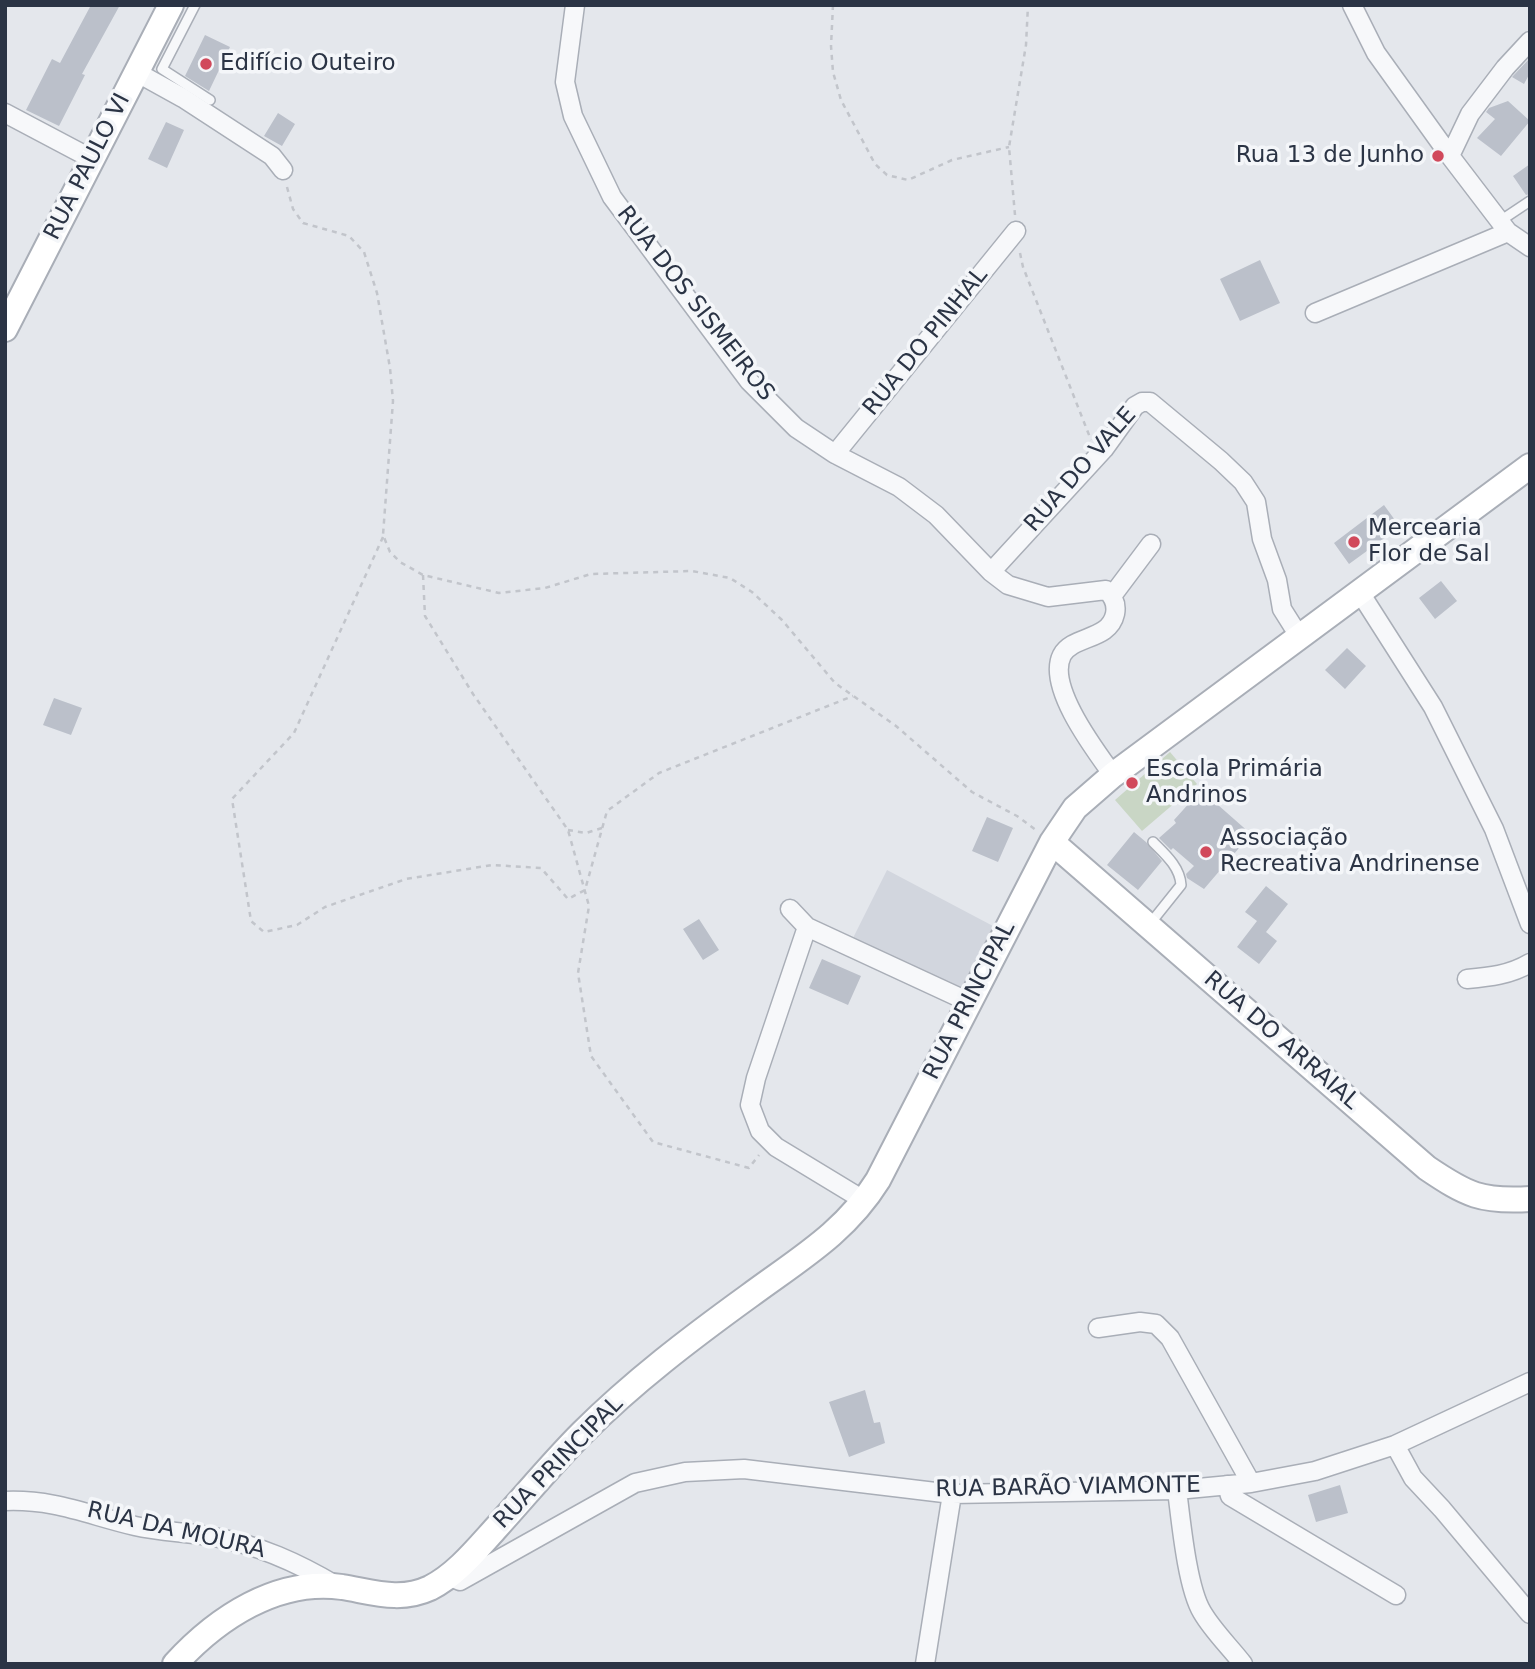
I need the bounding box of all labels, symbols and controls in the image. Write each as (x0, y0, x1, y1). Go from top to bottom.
place label: Edifício Outeiro (220, 50, 396, 78)
marker: Edifício Outeiro (198, 56, 214, 72)
street label: RUA PAULO VI (39, 89, 137, 245)
place label: Rua 13 de Junho (1236, 142, 1424, 170)
marker: Rua 13 de Junho (1430, 148, 1446, 164)
street label: RUA DOS SISMEIROS (610, 201, 780, 407)
street label: RUA DO PINHAL (858, 262, 994, 422)
street label: RUA DO VALE (1019, 402, 1143, 538)
place label: Mercearia Flor de Sal (1368, 515, 1490, 569)
marker: Mercearia Flor de Sal (1346, 534, 1362, 550)
place label: Escola Primária Andrinos (1146, 756, 1323, 810)
marker: Escola Primária Andrinos (1124, 775, 1140, 791)
place label: Associação Recreativa Andrinense (1220, 825, 1480, 879)
marker: Associação Recreativa Andrinense (1198, 844, 1214, 860)
street label: RUA PRINCIPAL (918, 917, 1022, 1085)
street label: RUA DO ARRAIAL (1198, 966, 1364, 1116)
street label: RUA PRINCIPAL (489, 1391, 629, 1535)
street label: RUA BARÃO VIAMONTE (935, 1472, 1201, 1504)
street label: RUA DA MOURA (84, 1497, 268, 1565)

